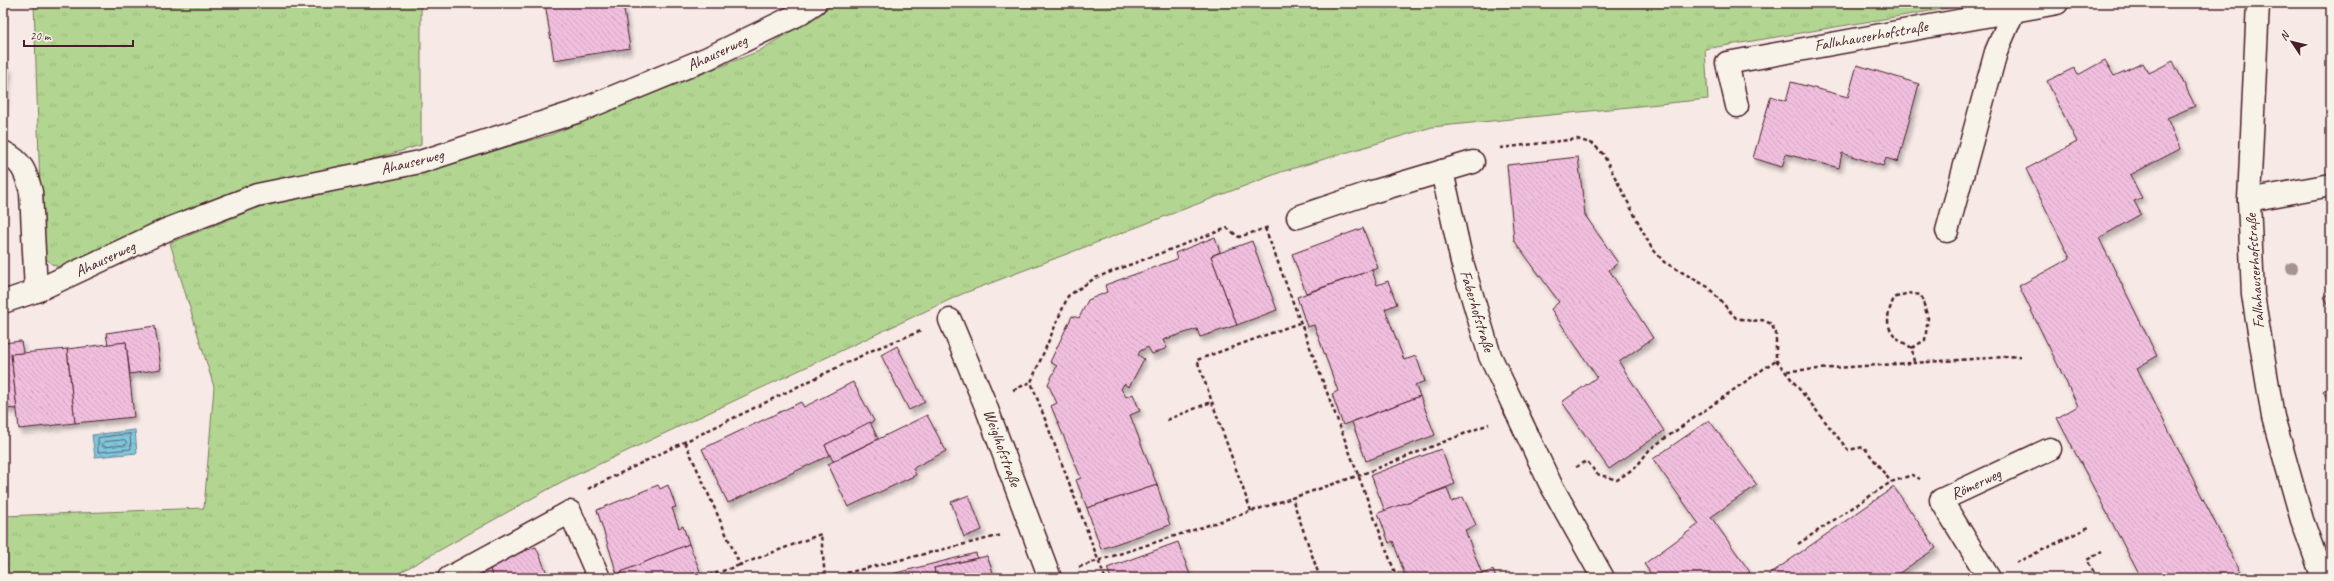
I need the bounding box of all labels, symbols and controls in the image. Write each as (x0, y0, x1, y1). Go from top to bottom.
street label: Fallnhauserhofstraße (1813, 16, 1931, 56)
scale bar (24, 22, 133, 48)
north arrow (2272, 22, 2312, 62)
text: 20 m (30, 28, 52, 44)
text: N (2276, 28, 2293, 43)
street label: Ahauserweg (684, 30, 751, 76)
street label: Ahauserweg (379, 144, 447, 179)
street label: Fallnhauserhofstraße (2241, 211, 2269, 329)
street label: Ahauserweg (72, 236, 139, 282)
street label: Faberhofstraße (1455, 268, 1499, 356)
street label: Weiglhofstraße (979, 407, 1026, 491)
street label: Römerweg (1948, 463, 2006, 504)

